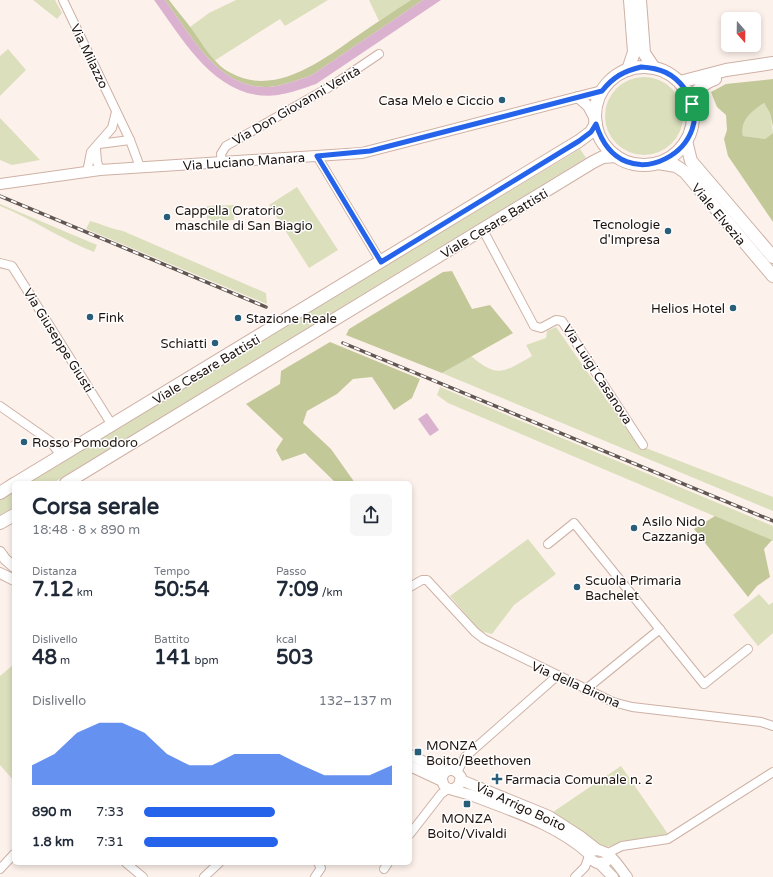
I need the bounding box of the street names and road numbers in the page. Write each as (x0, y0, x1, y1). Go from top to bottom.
street label: Via Milazzo (67, 22, 112, 91)
street label: Via Don Giovanni Verità (230, 63, 363, 149)
street label: Via Luciano Manara (183, 150, 306, 174)
street label: Viale Elvezia (688, 180, 749, 249)
street label: Viale Cesare Battisti (438, 185, 551, 262)
street label: Via Giuseppe Giusti (20, 285, 97, 396)
street label: Via Luigi Casanova (559, 322, 635, 428)
street label: Viale Cesare Battisti (150, 331, 263, 408)
street label: Via della Birona (529, 658, 623, 712)
street label: Via Arrigo Boito (473, 779, 568, 835)

